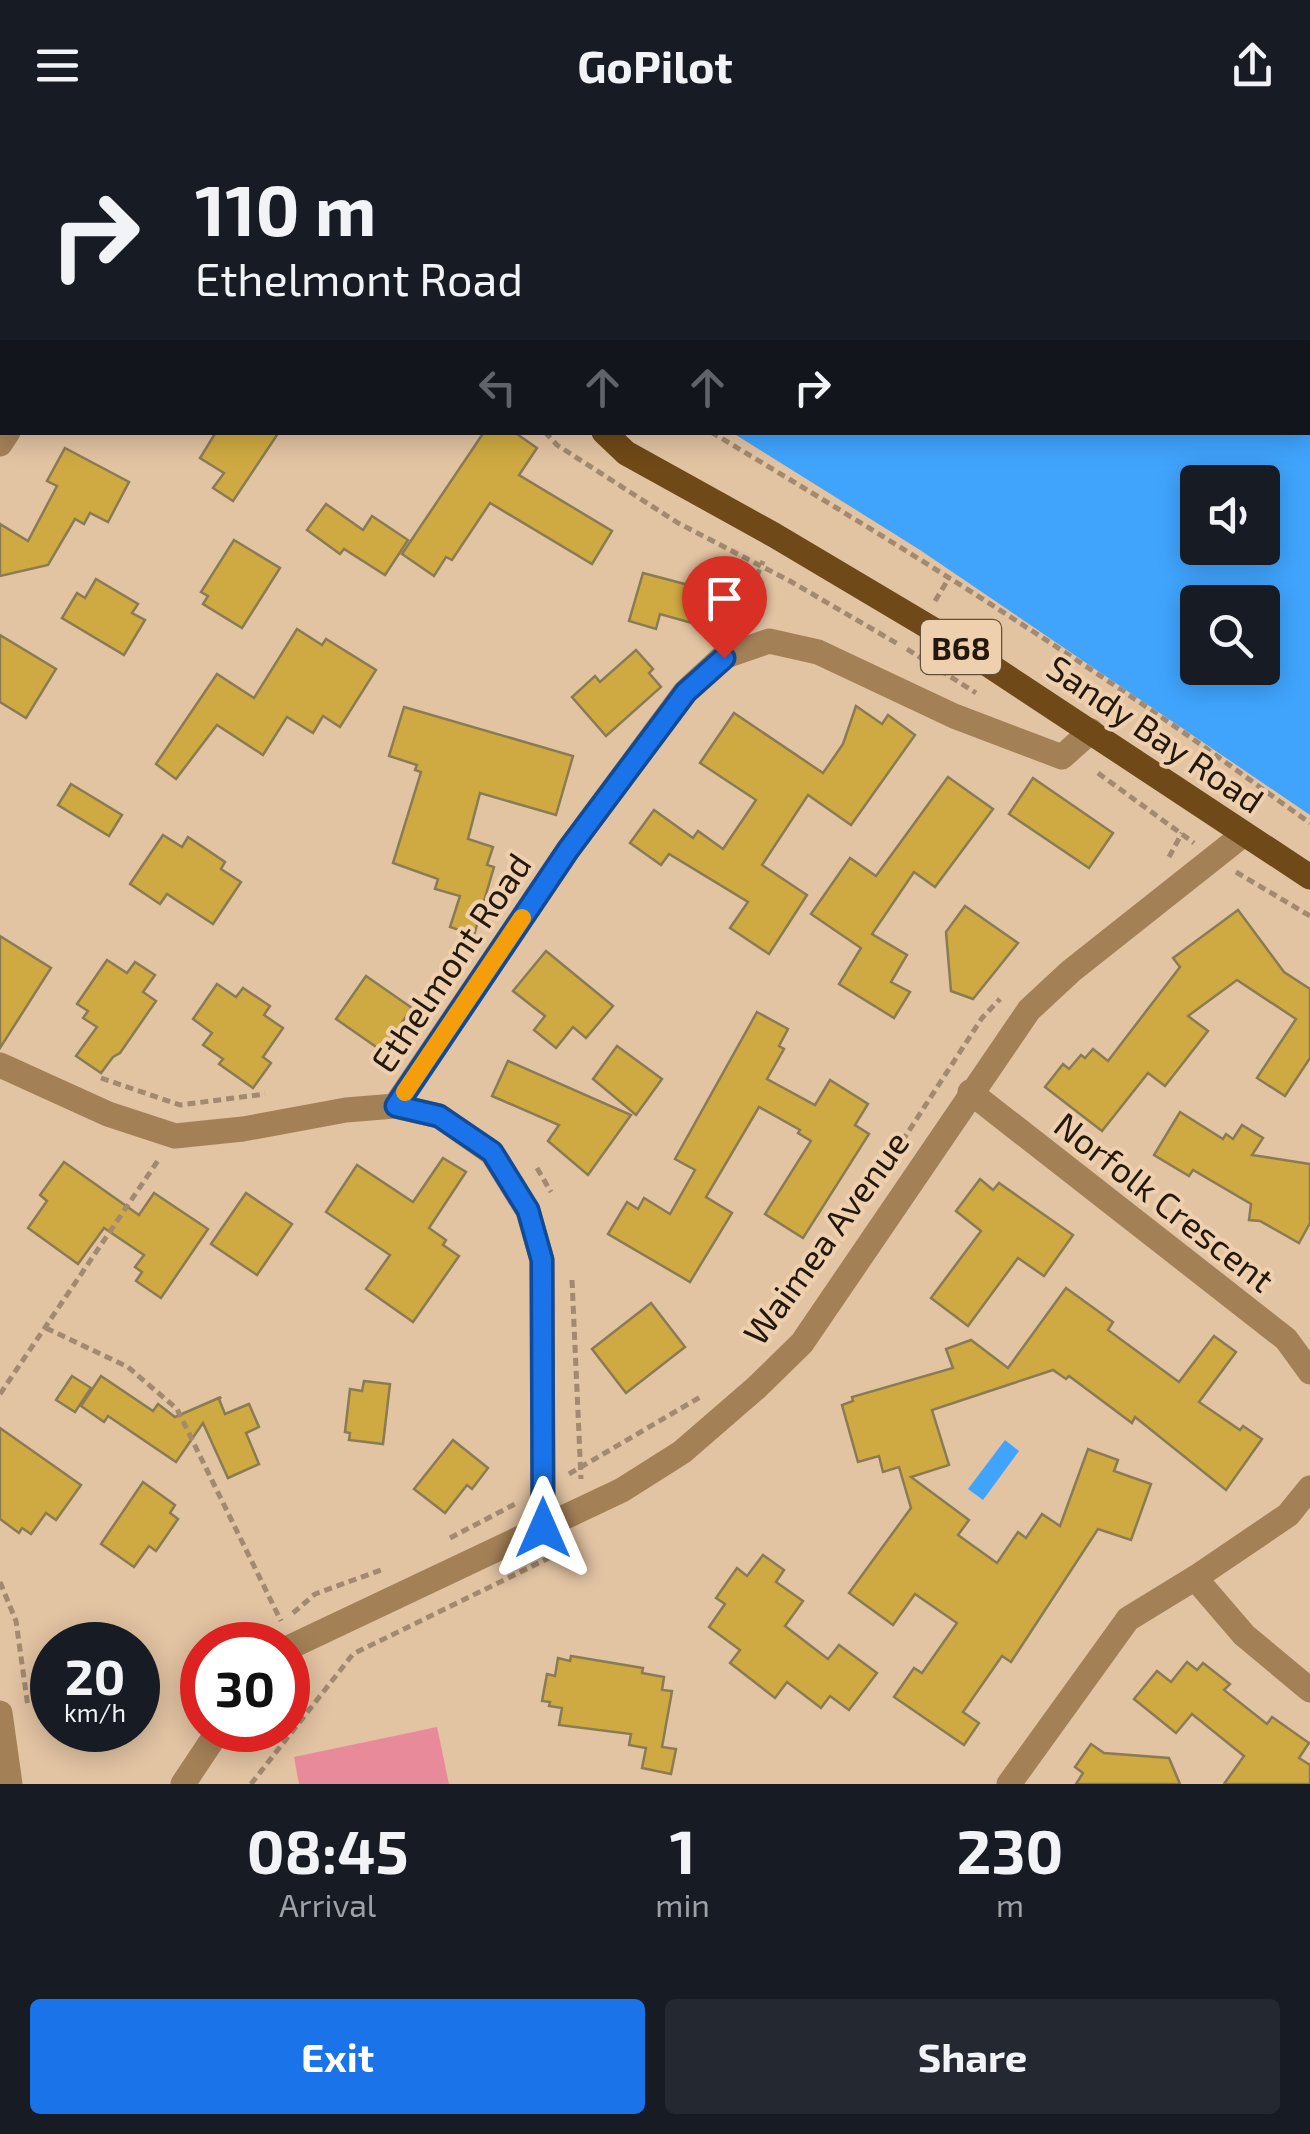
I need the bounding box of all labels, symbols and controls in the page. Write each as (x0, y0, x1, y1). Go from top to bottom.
icon: menu (30, 38, 85, 93)
text: GoPilot (577, 38, 733, 92)
icon: share (1225, 38, 1280, 93)
text: 110 m (195, 166, 376, 250)
icon: right (30, 170, 160, 300)
text: Ethelmont Road (195, 251, 523, 305)
icon: left (470, 360, 525, 415)
icon: ahead (575, 360, 630, 415)
icon: ahead (680, 360, 735, 415)
icon: right (785, 360, 840, 415)
map controls (1180, 465, 1280, 685)
button: sound (1180, 465, 1280, 565)
pin (682, 556, 767, 659)
icon: arrive (697, 571, 752, 626)
button: search (1180, 585, 1280, 685)
road number: B68 (921, 620, 1001, 674)
street label: Sandy Bay Road (1040, 645, 1272, 821)
street label: Ethelmont Road (361, 845, 539, 1079)
street label: Norfolk Crescent (1047, 1102, 1283, 1300)
street label: Waimea Avenue (733, 1122, 917, 1352)
position arrow (491, 1476, 595, 1580)
speed limit sign: 30 (180, 1622, 310, 1752)
text: 20 (65, 1645, 125, 1705)
text: km/h (64, 1697, 126, 1727)
text: 08:45 (247, 1814, 409, 1886)
text: 1 (670, 1814, 696, 1886)
text: 230 (957, 1814, 1063, 1886)
text: Arrival (279, 1885, 376, 1923)
text: min (655, 1885, 710, 1923)
text: m (996, 1885, 1024, 1923)
button: Exit (30, 1999, 645, 2114)
button: Share (665, 1999, 1280, 2114)

